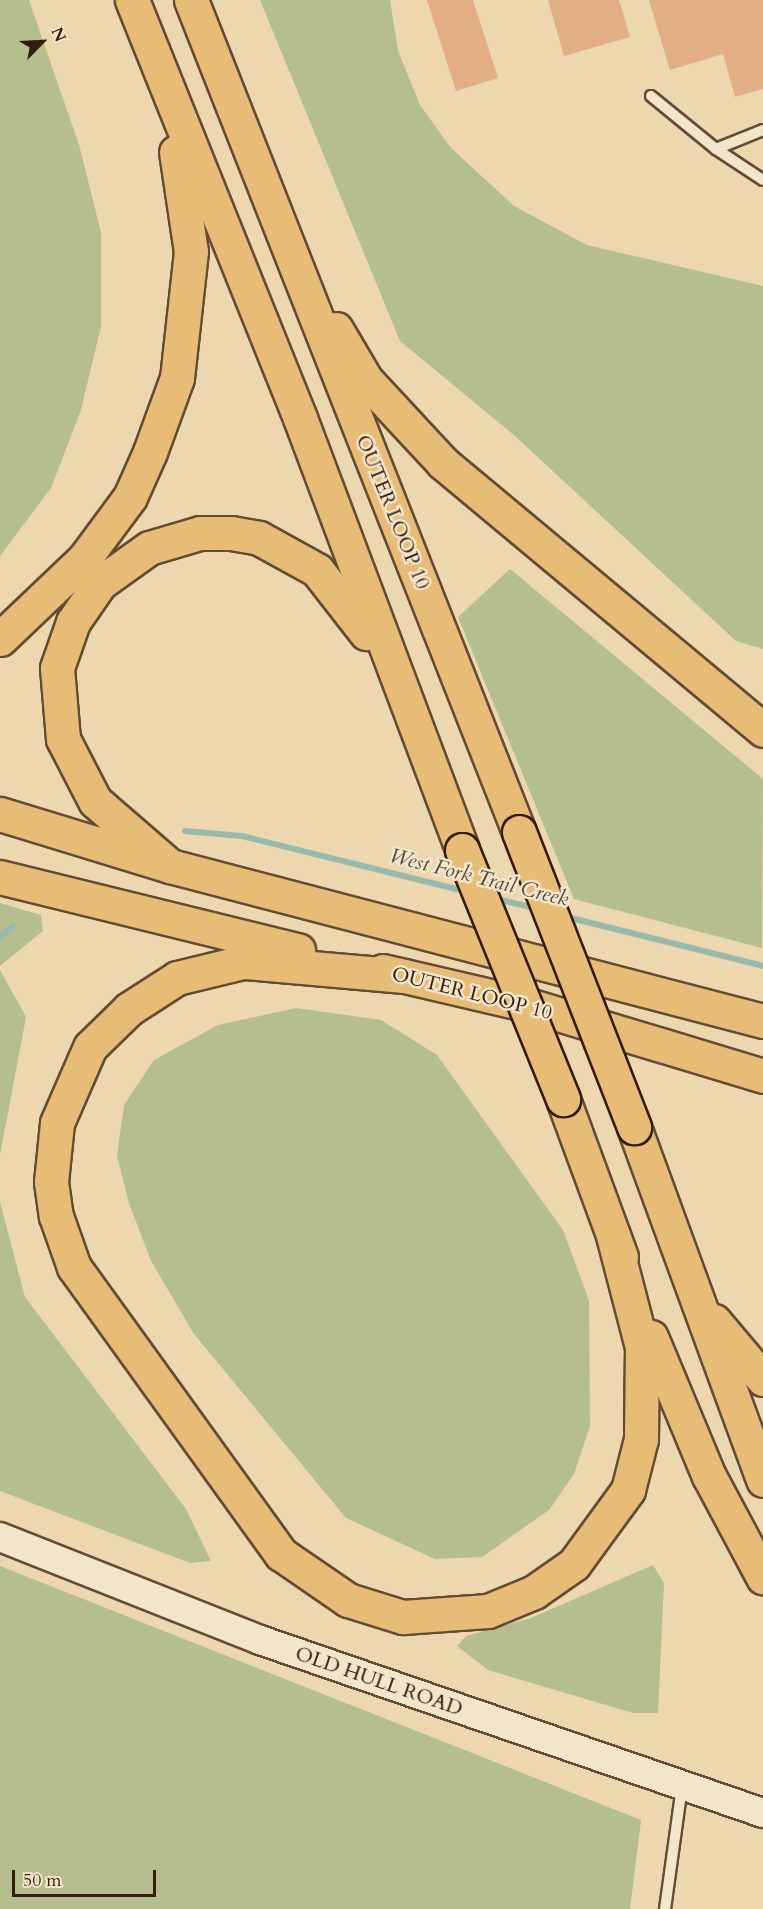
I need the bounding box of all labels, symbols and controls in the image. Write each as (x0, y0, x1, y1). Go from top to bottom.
north arrow (12, 12, 72, 72)
text: N (46, 24, 71, 45)
street label: OUTER LOOP 10 (351, 431, 435, 593)
water label: West Fork Trail Creek (387, 844, 571, 912)
street label: OUTER LOOP 10 (389, 961, 555, 1025)
street label: OLD HULL ROAD (292, 1641, 466, 1721)
scale bar (15, 1858, 159, 1896)
text: 50 m (23, 1868, 62, 1893)

